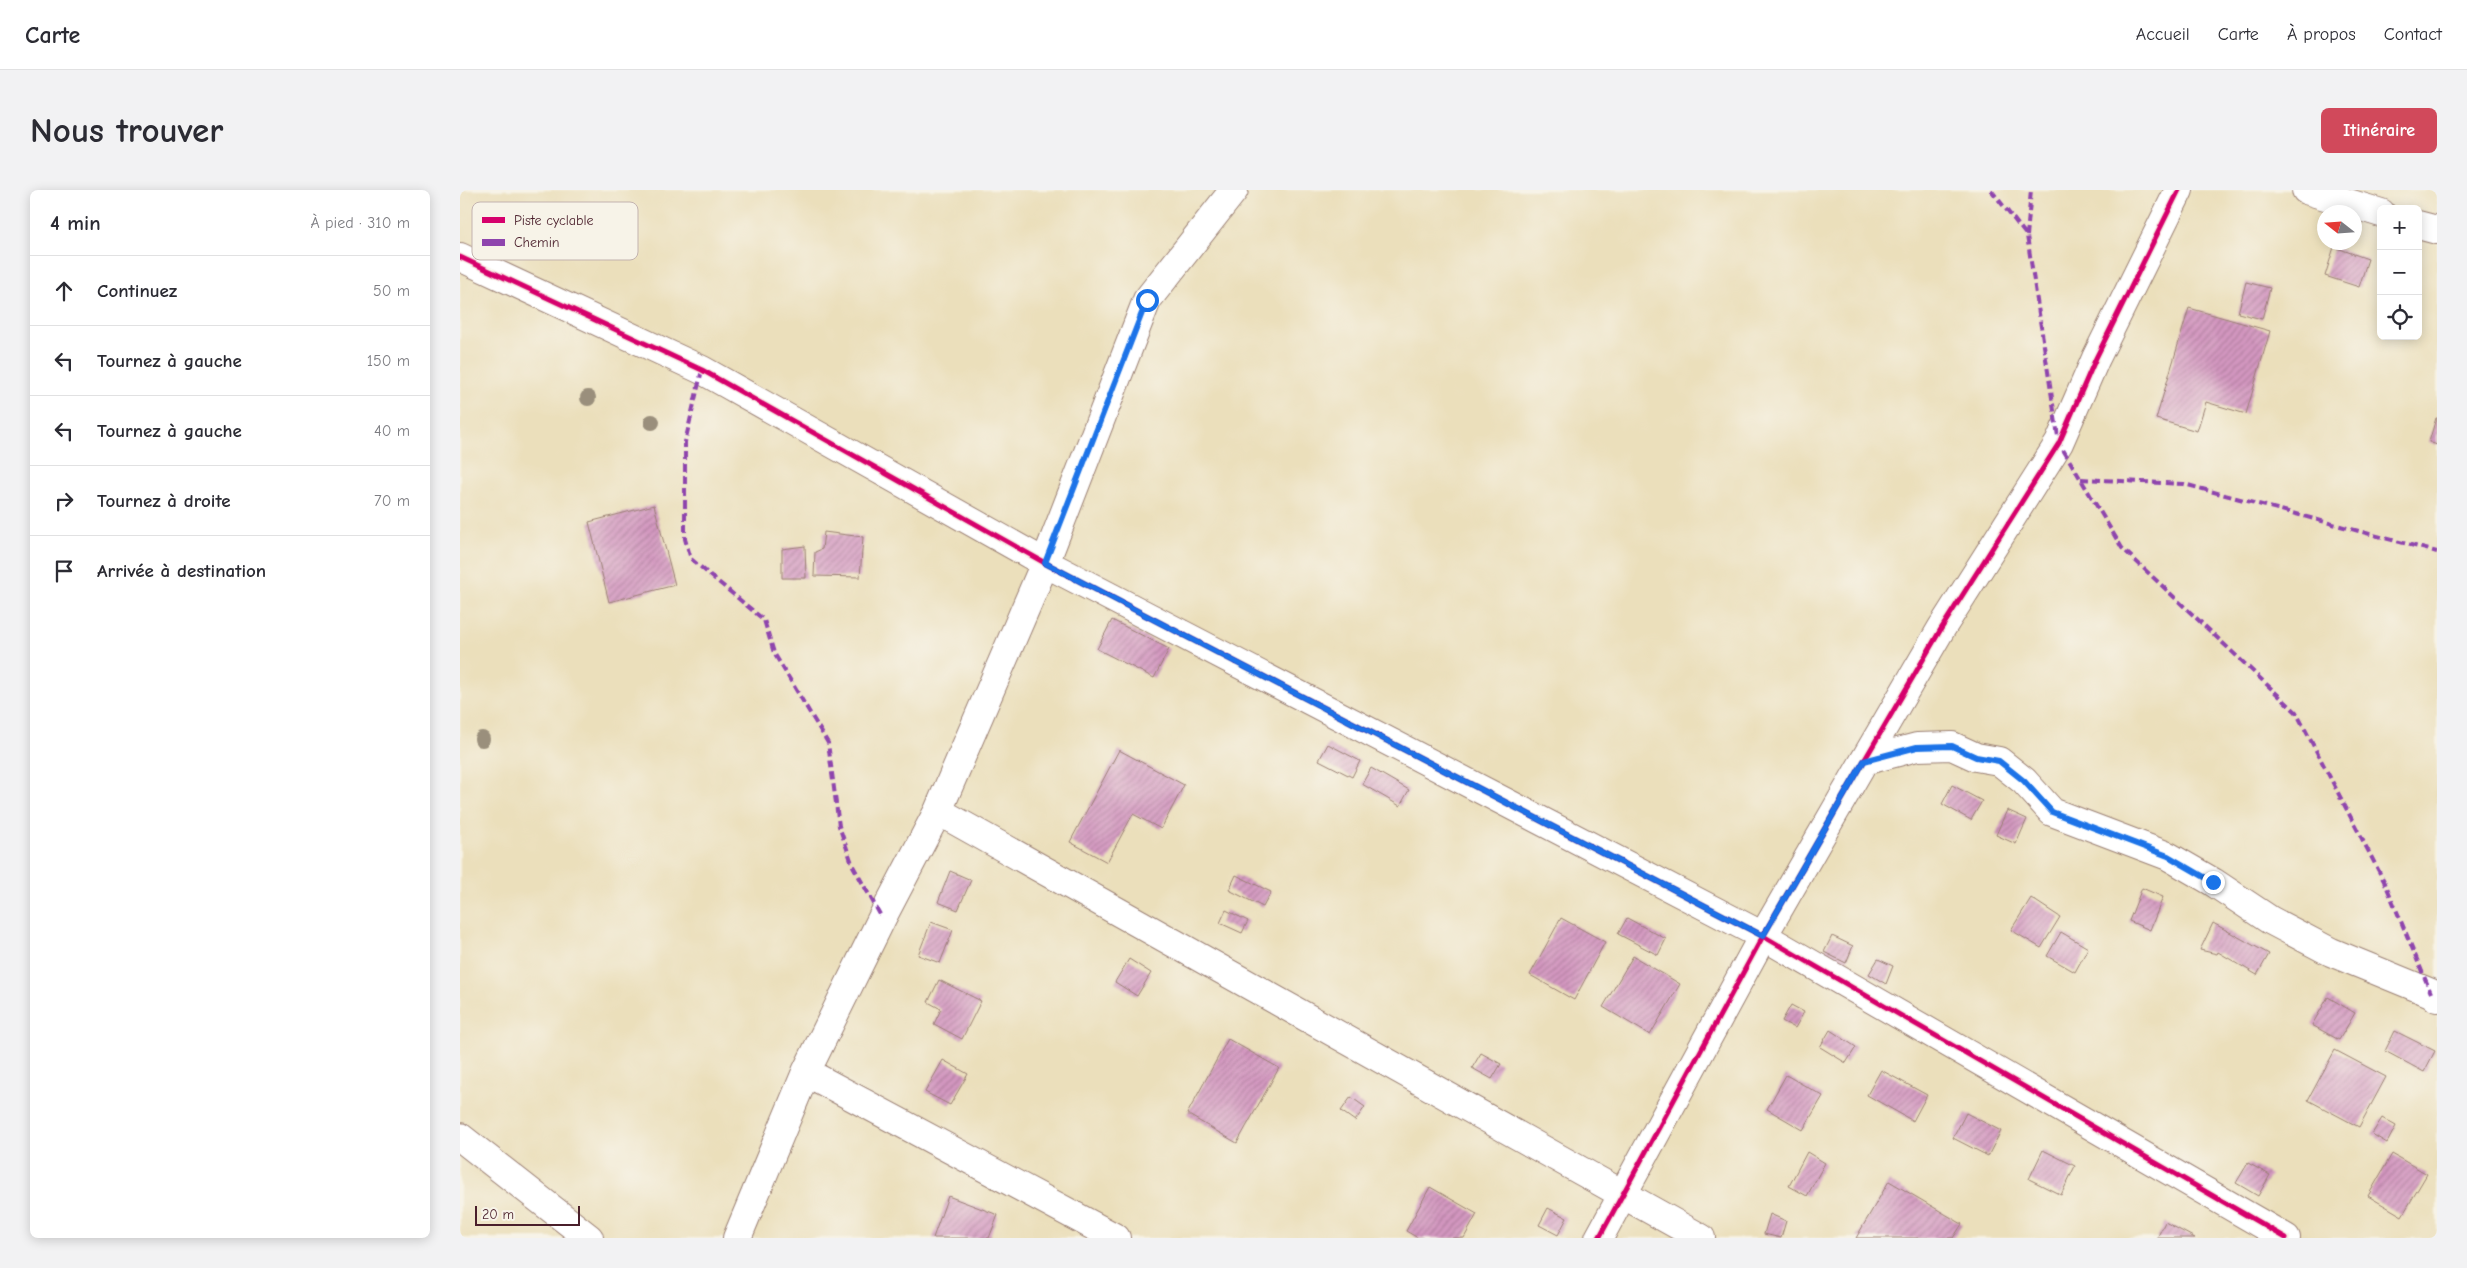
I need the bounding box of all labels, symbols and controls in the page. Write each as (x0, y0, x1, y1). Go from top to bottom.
text: Carte (25, 21, 80, 49)
text: Accueil (2136, 24, 2190, 45)
text: Carte (2218, 24, 2259, 45)
text: À propos (2287, 24, 2356, 45)
text: Contact (2384, 24, 2442, 45)
button: Itinéraire (2321, 108, 2437, 153)
text: Nous trouver (30, 110, 223, 151)
legend (472, 202, 638, 260)
north arrow (2317, 205, 2362, 250)
map controls (2377, 205, 2422, 340)
button: + (2377, 205, 2422, 250)
text: 4 min (50, 211, 101, 235)
text: Piste cyclable (514, 212, 594, 229)
text: À pied · 310 m (310, 214, 410, 232)
text: Chemin (514, 234, 560, 251)
button: − (2377, 250, 2422, 295)
icon: ahead (50, 277, 78, 305)
text: Continuez (97, 280, 177, 302)
text: 50 m (373, 282, 410, 300)
route start (1136, 289, 1159, 312)
button: locate (2377, 295, 2422, 340)
icon: left (50, 347, 78, 375)
text: Tournez à gauche (97, 350, 242, 372)
text: 150 m (367, 352, 410, 370)
icon: left (50, 417, 78, 445)
text: Tournez à gauche (97, 420, 242, 442)
text: 40 m (374, 422, 410, 440)
icon: right (50, 487, 78, 515)
text: Tournez à droite (97, 490, 231, 512)
text: 70 m (374, 492, 410, 510)
icon: arrive (50, 557, 78, 585)
text: Arrivée à destination (97, 560, 266, 582)
route end (2202, 871, 2225, 894)
scale bar (475, 1203, 580, 1226)
text: 20 m (482, 1206, 514, 1223)

